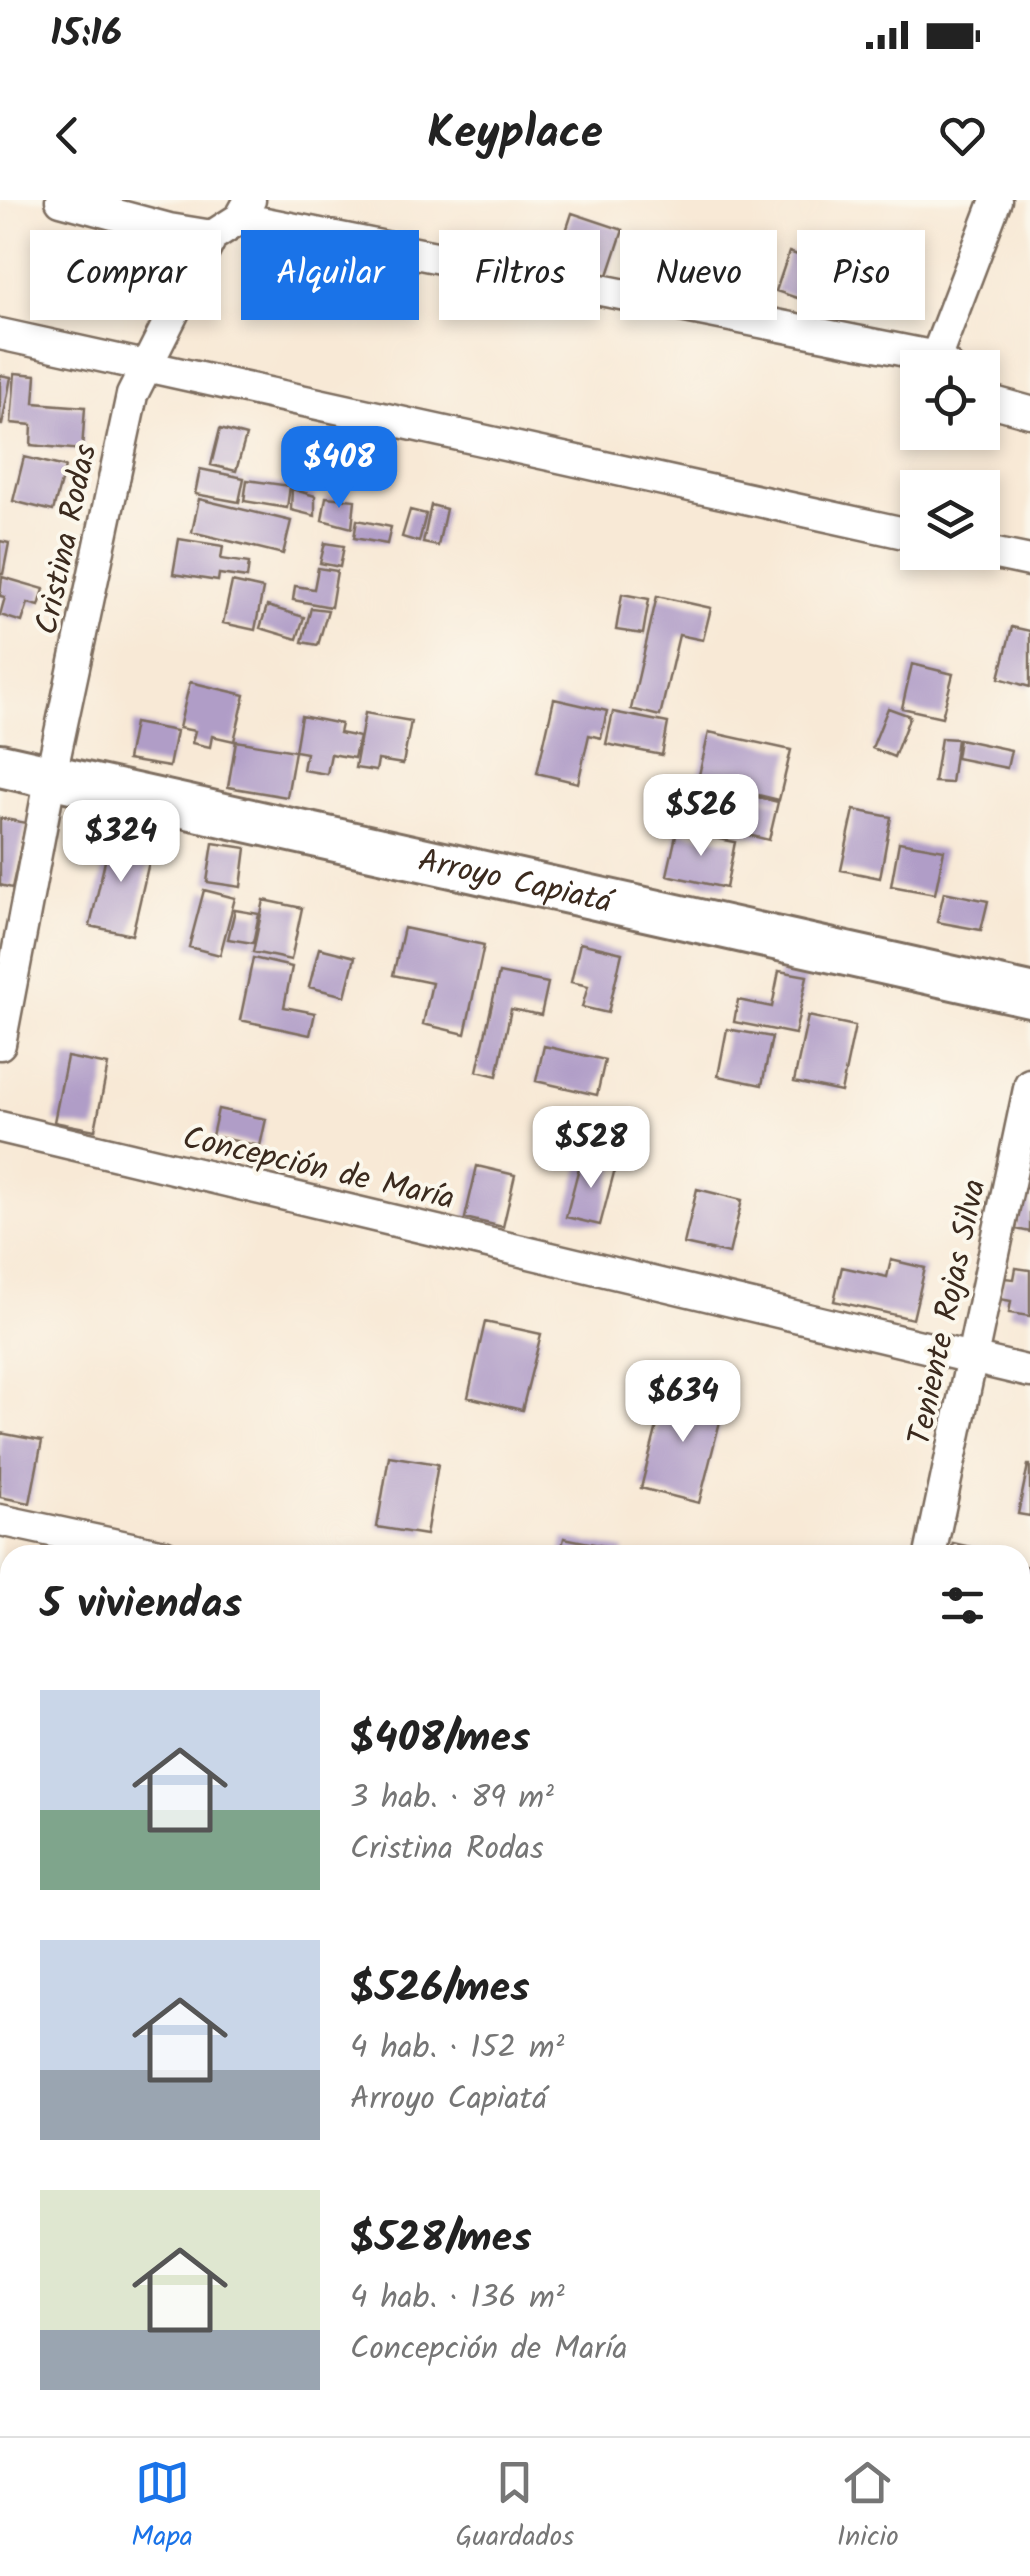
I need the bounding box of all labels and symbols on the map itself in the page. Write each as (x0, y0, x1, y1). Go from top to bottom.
pin: $408 (280, 426, 398, 511)
street label: Cristina Rodas (22, 439, 113, 640)
pin: $526 (642, 774, 760, 859)
pin: $324 (62, 800, 180, 885)
street label: Arroyo Capiatá (413, 836, 619, 930)
pin: $528 (532, 1106, 650, 1191)
street label: Concepción de María (177, 1113, 459, 1225)
street label: Teniente Rojas Silva (895, 1175, 1002, 1450)
pin: $634 (624, 1360, 742, 1445)

